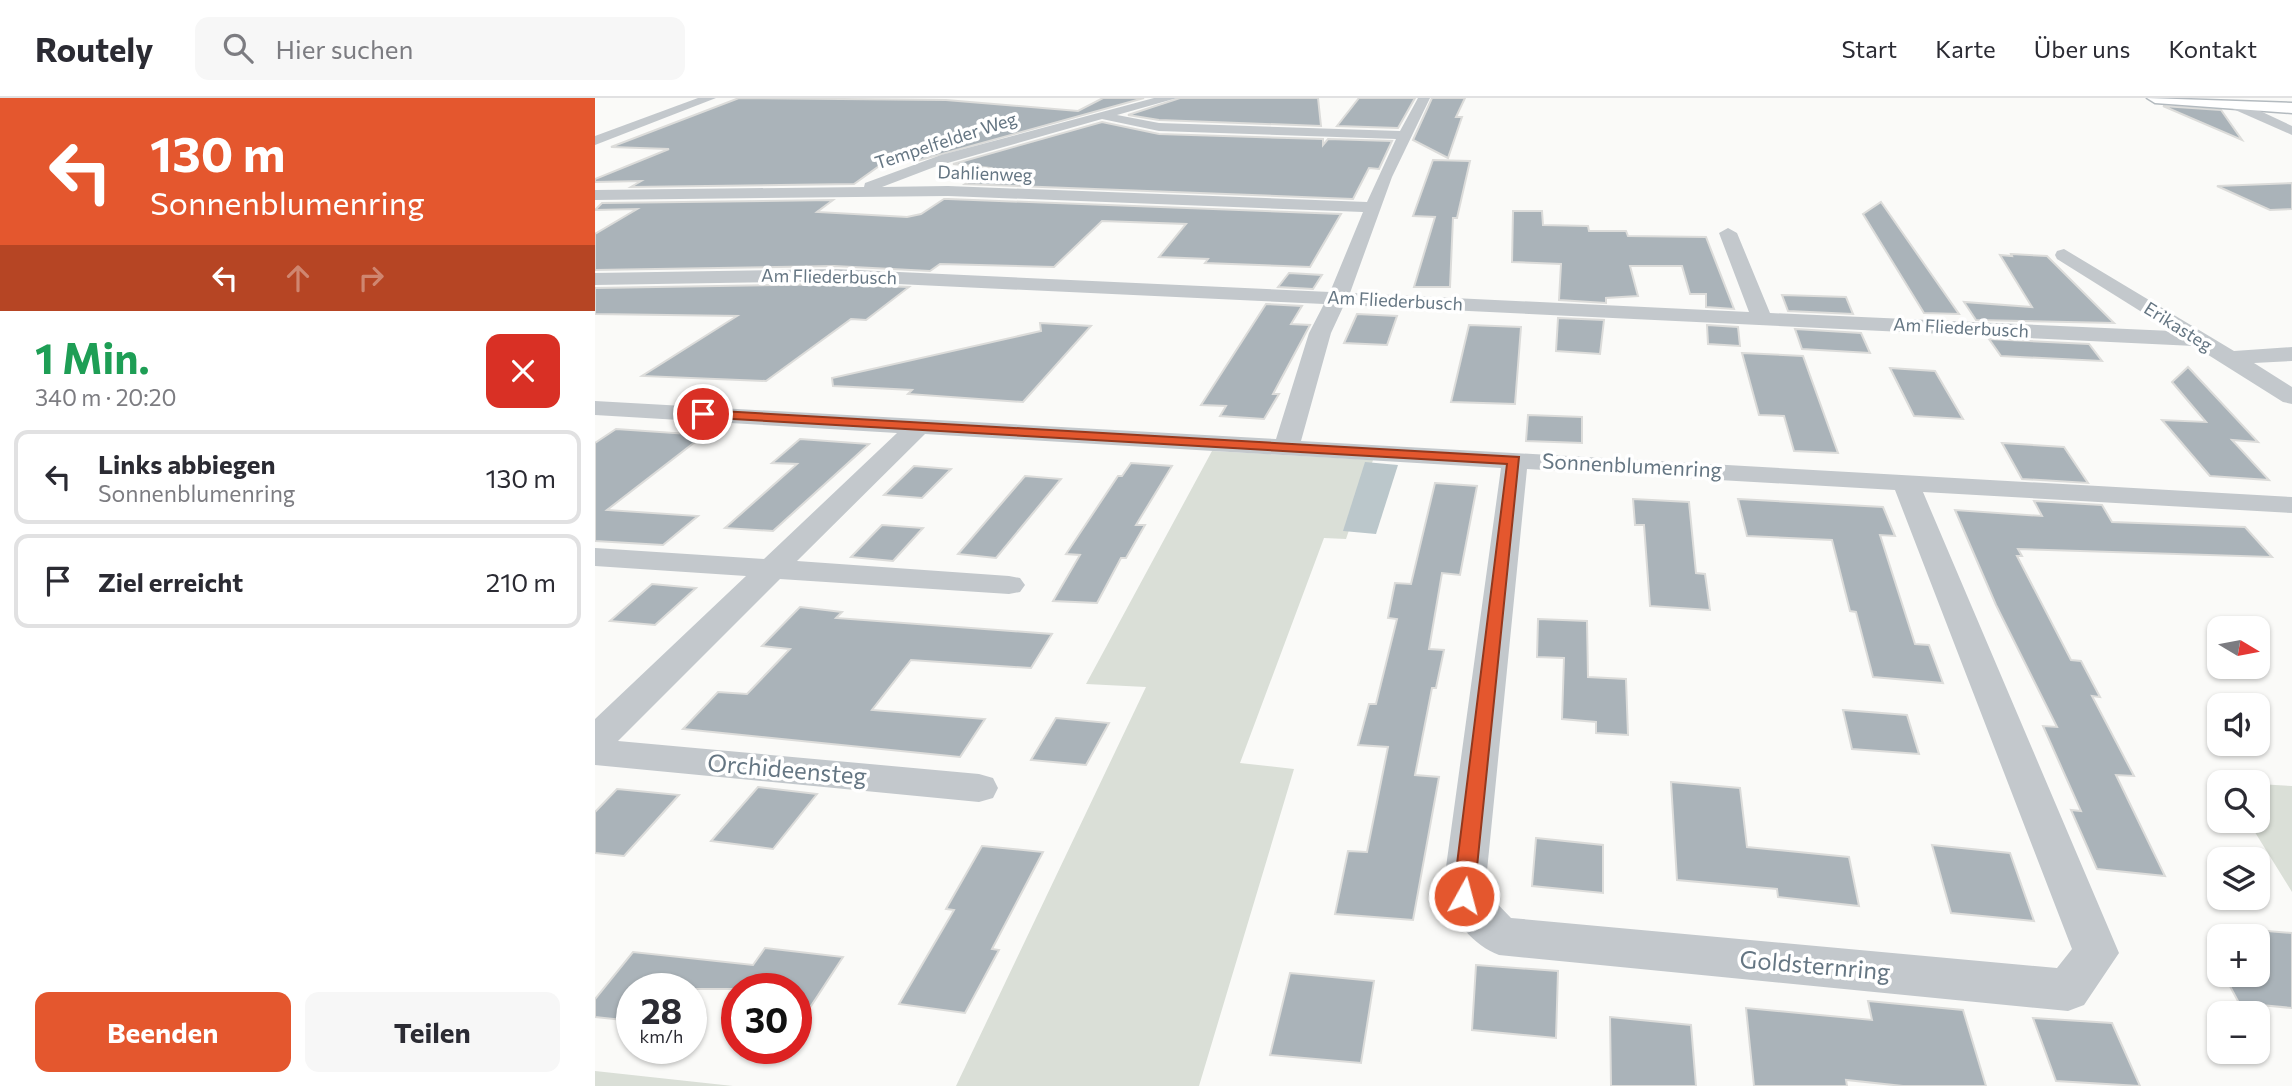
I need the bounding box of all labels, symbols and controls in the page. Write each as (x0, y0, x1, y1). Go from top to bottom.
search box (195, 17, 685, 80)
text: Routely (35, 28, 153, 69)
icon: search (219, 29, 257, 67)
text: Hier suchen (275, 33, 413, 64)
text: Start (1842, 34, 1897, 63)
text: Karte (1935, 34, 1996, 63)
text: Über uns (2034, 34, 2130, 63)
text: Kontakt (2168, 34, 2257, 63)
street label: Tempelfelder Weg (872, 107, 1020, 173)
text: 130 m (150, 122, 285, 182)
icon: left (35, 126, 126, 217)
street label: Dahlienweg (937, 160, 1033, 186)
text: Sonnenblumenring (150, 182, 425, 222)
icon: left (206, 259, 244, 297)
icon: ahead (279, 259, 317, 297)
icon: right (352, 259, 390, 297)
street label: Am Fliederbusch (761, 264, 897, 288)
street label: Am Fliederbusch (1327, 285, 1463, 315)
street label: Erikasteg (2140, 297, 2217, 356)
street label: Am Fliederbusch (1893, 312, 2029, 342)
text: 1 Min. (35, 331, 150, 383)
button: close (486, 334, 560, 408)
text: 340 m · 20:20 (35, 383, 176, 411)
pin (673, 384, 733, 444)
icon: arrive (684, 395, 722, 433)
street label: Sonnenblumenring (1541, 447, 1723, 482)
text: Links abbiegen (98, 448, 276, 479)
icon: left (39, 458, 77, 496)
text: 130 m (485, 462, 556, 493)
text: Sonnenblumenring (98, 479, 295, 507)
icon: arrive (39, 562, 77, 600)
text: Ziel erreicht (98, 566, 243, 597)
text: 210 m (486, 566, 556, 597)
north arrow (2207, 616, 2270, 679)
map controls (2207, 616, 2270, 1064)
button: sound (2207, 693, 2270, 756)
street label: Orchideensteg (706, 747, 868, 790)
button: search (2207, 770, 2270, 833)
button: layers (2207, 847, 2270, 910)
position arrow (1427, 859, 1501, 933)
button: + (2207, 924, 2270, 987)
street label: Goldsternring (1739, 943, 1892, 986)
speed limit sign: 30 (721, 973, 812, 1064)
text: 28 (641, 988, 682, 1031)
button: Beenden (35, 992, 291, 1072)
button: Teilen (305, 992, 560, 1072)
button: − (2207, 1001, 2270, 1064)
text: km/h (640, 1025, 683, 1047)

